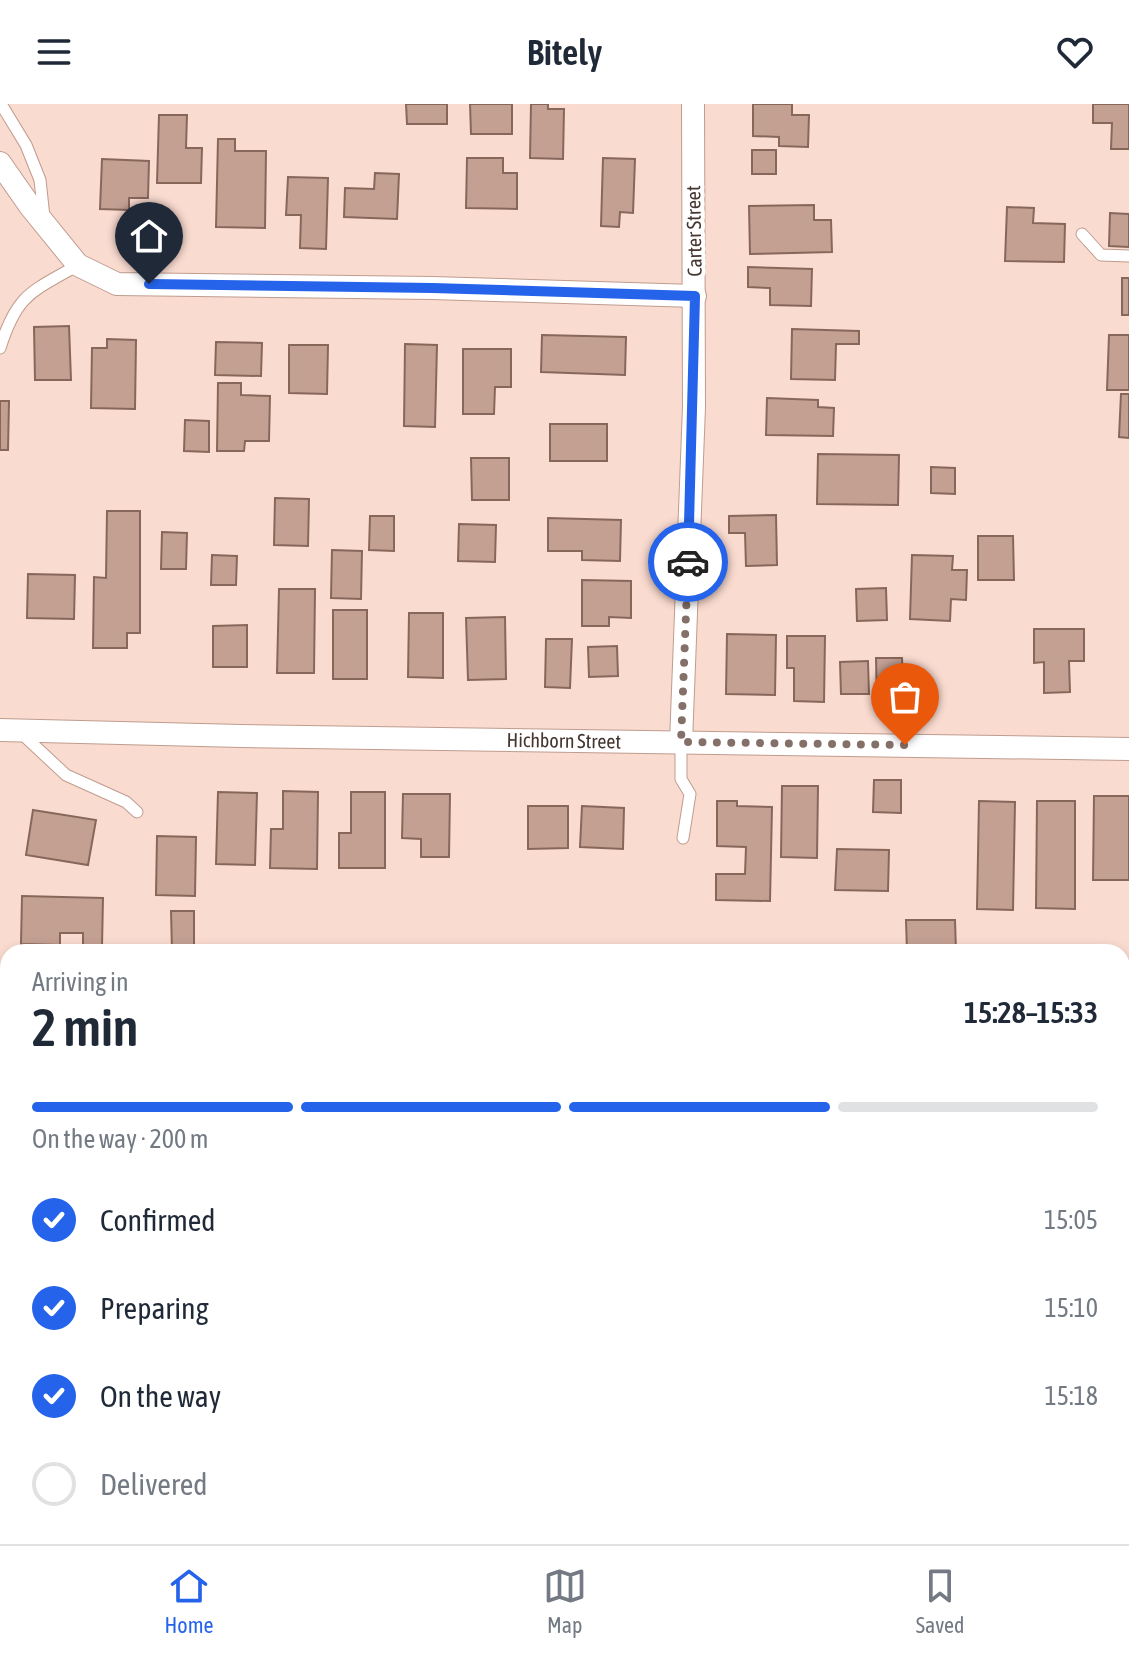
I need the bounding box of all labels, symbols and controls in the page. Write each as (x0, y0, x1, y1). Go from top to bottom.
icon: menu (32, 30, 76, 74)
icon: heart (1053, 30, 1097, 74)
text: Bitely (527, 31, 602, 73)
street label: Carter Street (681, 185, 706, 277)
pin (115, 202, 183, 284)
icon: home (127, 214, 171, 258)
courier (648, 522, 728, 602)
icon: car (666, 540, 710, 584)
pin (871, 663, 939, 745)
icon: bag (883, 675, 927, 719)
street label: Hichborn Street (506, 728, 622, 753)
text: Arriving in (32, 967, 129, 997)
text: 15:28–15:33 (964, 995, 1098, 1029)
text: 2 min (32, 997, 138, 1057)
text: On the way · 200 m (32, 1124, 209, 1154)
icon: check (32, 1198, 76, 1242)
text: Confirmed (100, 1203, 215, 1237)
text: 15:05 (1044, 1205, 1098, 1235)
icon: check (32, 1286, 76, 1330)
text: Preparing (100, 1291, 209, 1325)
text: 15:10 (1044, 1293, 1098, 1323)
icon: check (32, 1374, 76, 1418)
text: On the way (100, 1379, 221, 1413)
text: 15:18 (1044, 1381, 1098, 1411)
text: Delivered (100, 1467, 208, 1501)
tab: Home (165, 1564, 214, 1638)
tab: Map (543, 1564, 587, 1638)
tab: Saved (916, 1564, 964, 1638)

